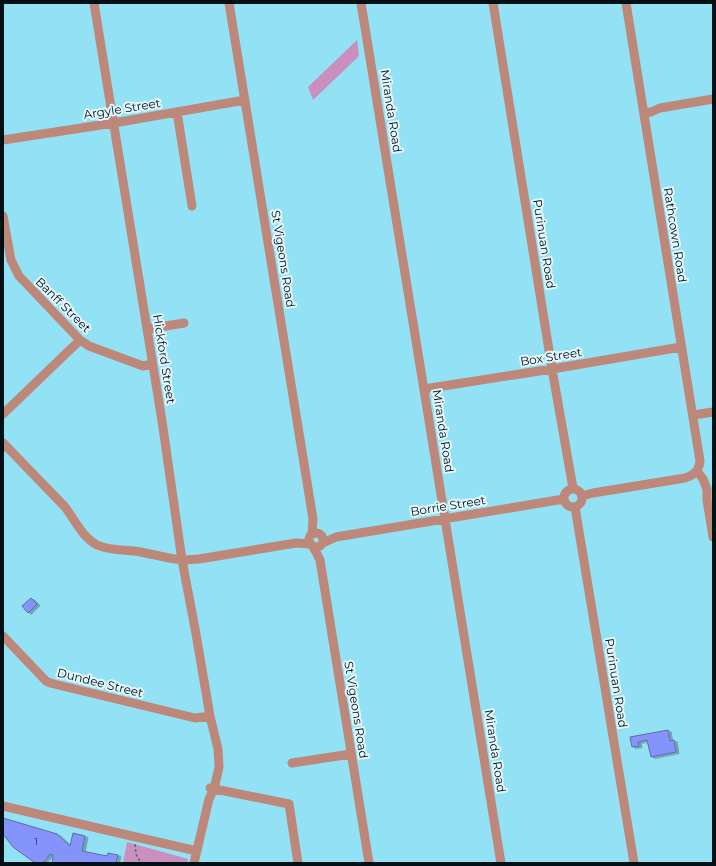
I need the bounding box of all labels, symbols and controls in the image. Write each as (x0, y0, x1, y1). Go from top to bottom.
street label: Miranda Road (378, 68, 405, 154)
street label: Argyle Street (82, 95, 162, 122)
street label: Rathcown Road (661, 186, 690, 283)
street label: Purinuan Road (530, 198, 559, 290)
street label: St Vigeons Road (268, 209, 299, 309)
street label: Banff Street (33, 274, 94, 335)
street label: Hickford Street (150, 313, 179, 405)
street label: Box Street (519, 344, 583, 369)
street label: Miranda Road (430, 388, 457, 474)
street label: Borrie Street (409, 492, 487, 519)
street label: Purinuan Road (602, 637, 631, 729)
street label: St Vigeons Road (341, 660, 372, 760)
street label: Dundee Street (56, 665, 145, 700)
street label: Miranda Road (482, 708, 509, 794)
house number: 1 (34, 835, 38, 848)

